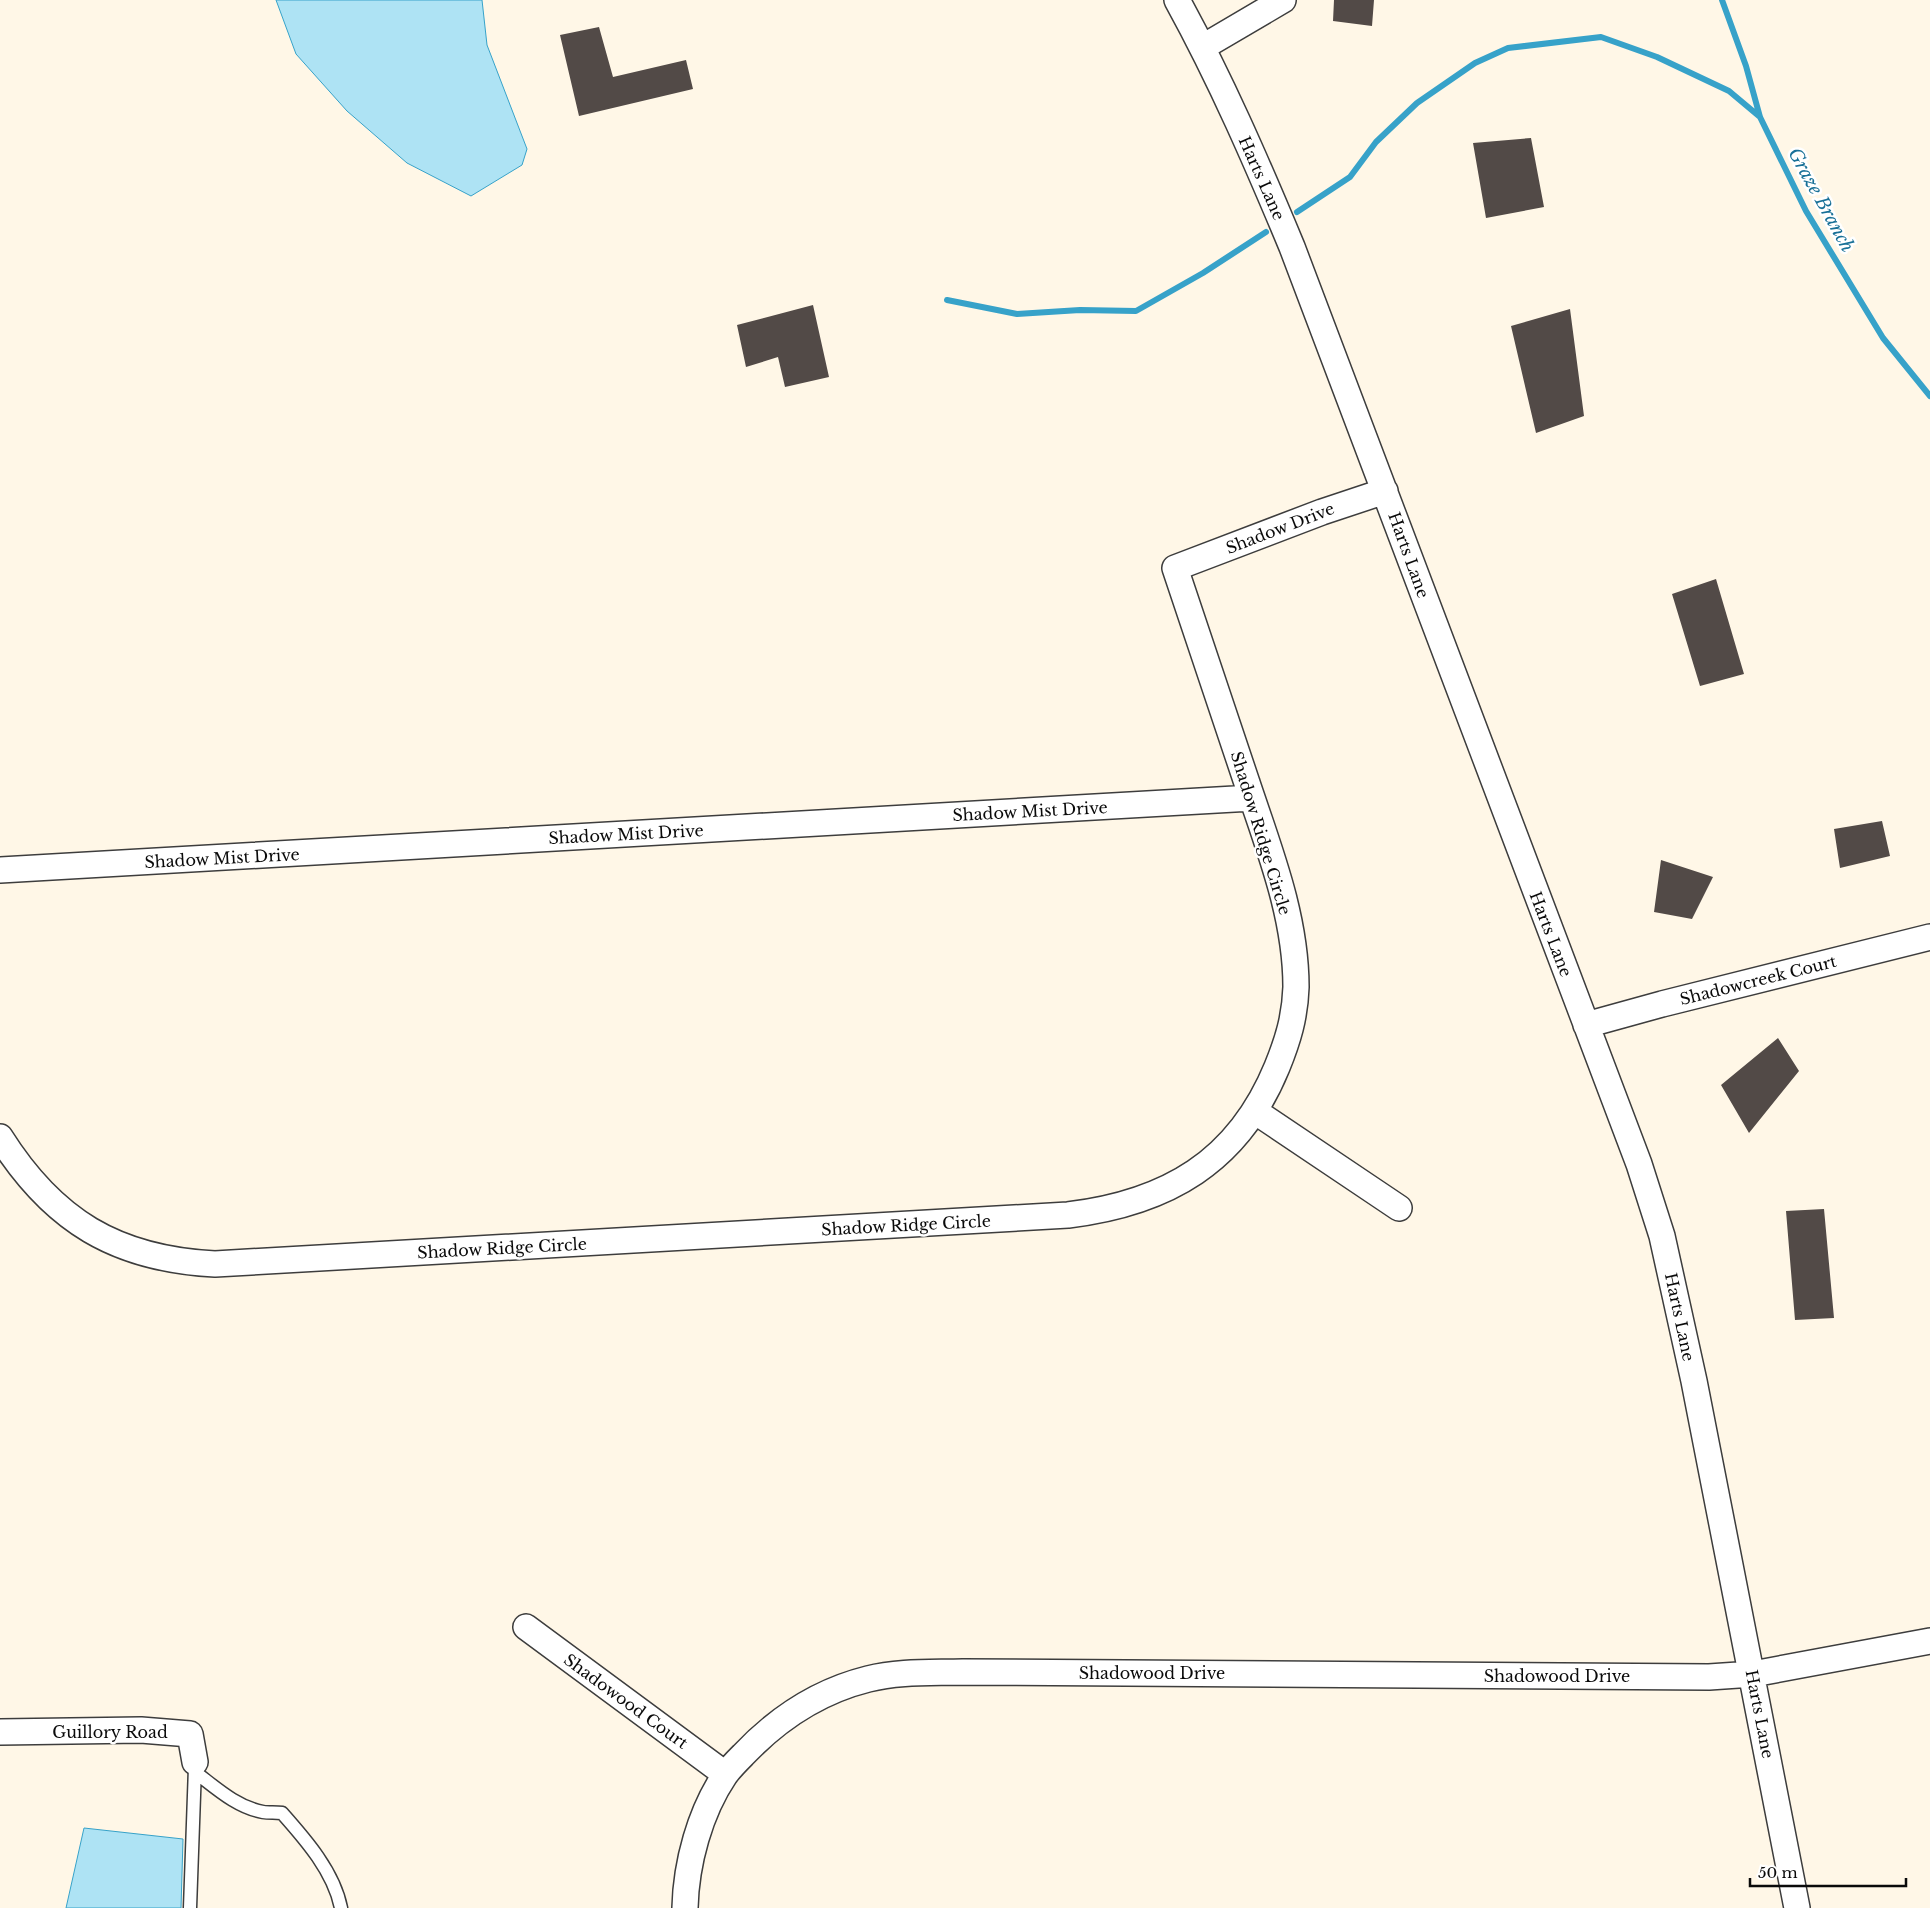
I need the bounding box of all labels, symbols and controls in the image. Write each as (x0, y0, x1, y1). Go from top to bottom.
street label: Harts Lane (1235, 133, 1289, 223)
water label: Graze Branch (1783, 144, 1859, 256)
street label: Shadow Drive (1223, 498, 1337, 558)
street label: Harts Lane (1384, 509, 1434, 601)
street label: Shadow Ridge Circle (1227, 749, 1295, 917)
street label: Shadow Mist Drive (952, 797, 1108, 825)
street label: Shadow Mist Drive (548, 820, 704, 848)
street label: Shadow Mist Drive (144, 844, 300, 872)
street label: Harts Lane (1526, 888, 1576, 980)
street label: Shadowcreek Court (1678, 951, 1838, 1009)
street label: Shadow Ridge Circle (821, 1211, 991, 1239)
street label: Shadow Ridge Circle (417, 1234, 587, 1262)
street label: Harts Lane (1661, 1271, 1699, 1363)
street label: Shadowood Court (560, 1649, 692, 1753)
street label: Shadowood Drive (1079, 1663, 1225, 1683)
street label: Shadowood Drive (1484, 1666, 1630, 1686)
street label: Harts Lane (1742, 1668, 1778, 1760)
street label: Guillory Road (52, 1722, 168, 1742)
scale bar (1750, 1856, 1906, 1888)
text: 50 m (1758, 1863, 1798, 1882)

